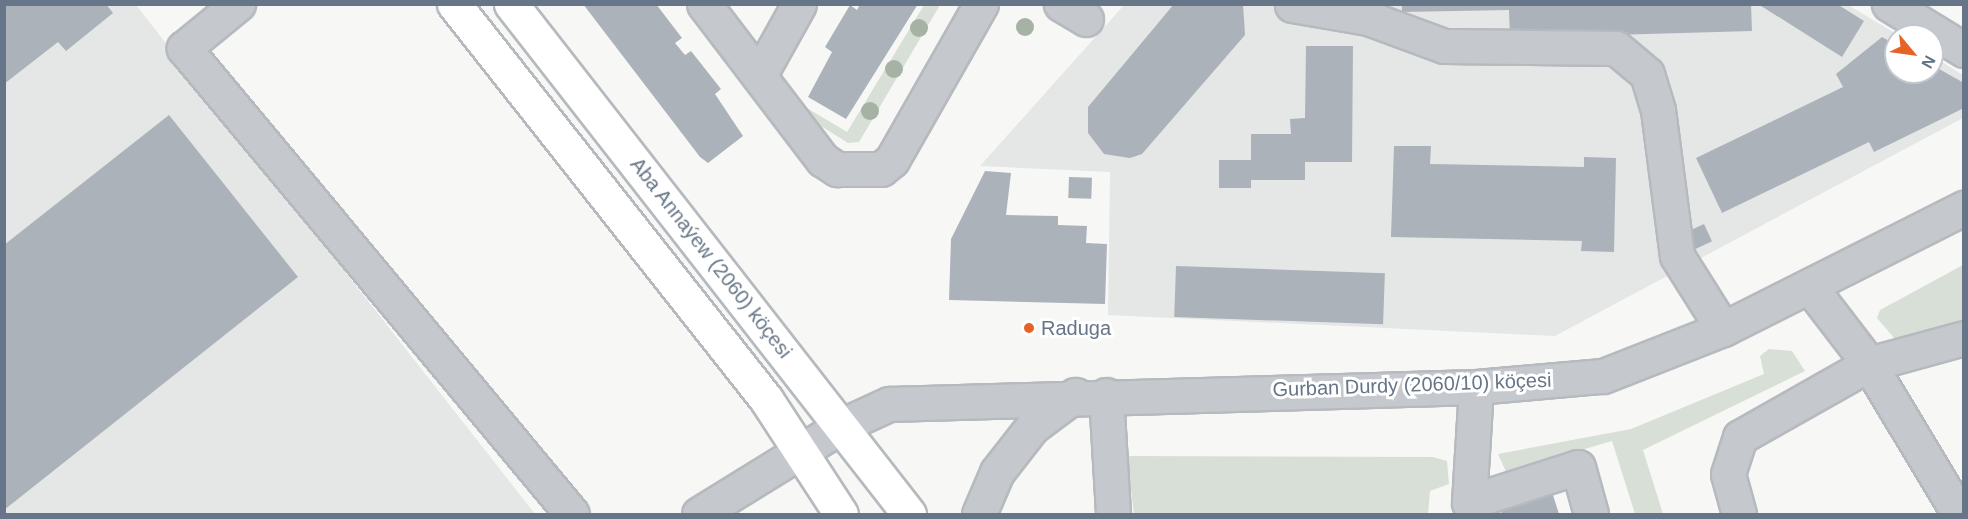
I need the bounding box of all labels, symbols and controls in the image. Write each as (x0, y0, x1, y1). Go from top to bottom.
north arrow (1884, 24, 1944, 84)
text: N (1918, 53, 1939, 71)
street label: Aba Annaýew (2060) köçesi (625, 152, 797, 364)
place label: Raduga (1041, 316, 1111, 340)
marker: Raduga (1022, 321, 1036, 335)
street label: Gurban Durdy (2060/10) köçesi (1272, 368, 1552, 402)

